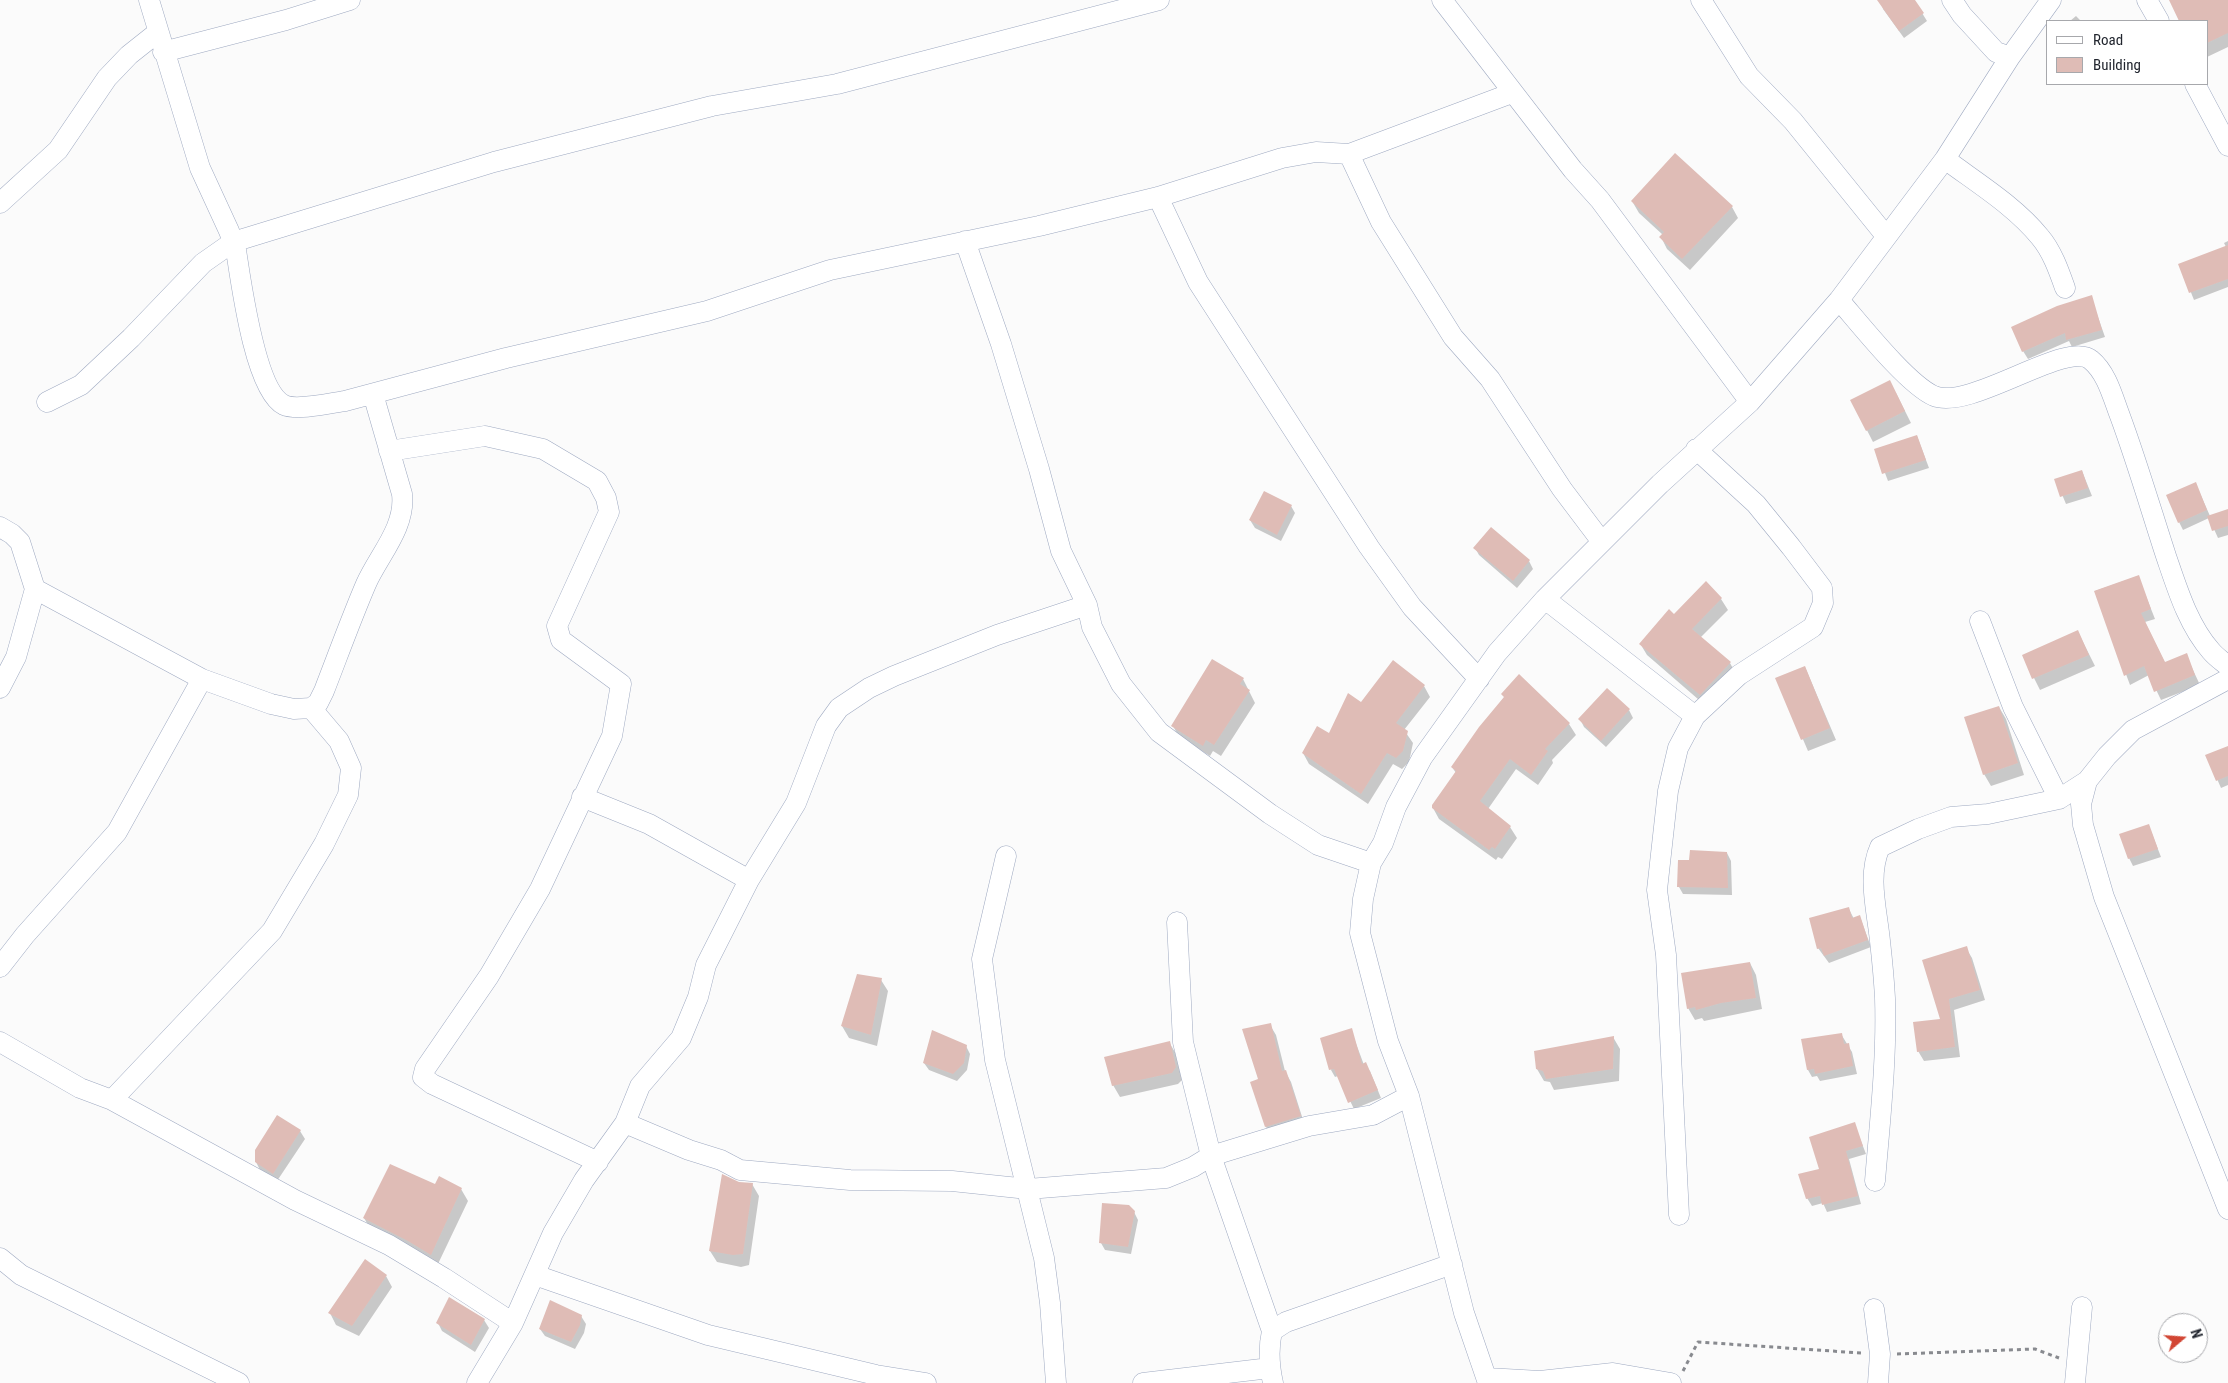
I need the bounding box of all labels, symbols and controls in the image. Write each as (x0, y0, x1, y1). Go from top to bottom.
legend (2046, 20, 2208, 85)
text: Road (2093, 31, 2123, 49)
text: Building (2093, 56, 2141, 74)
north arrow (2158, 1313, 2208, 1363)
text: N (2187, 1327, 2205, 1340)

